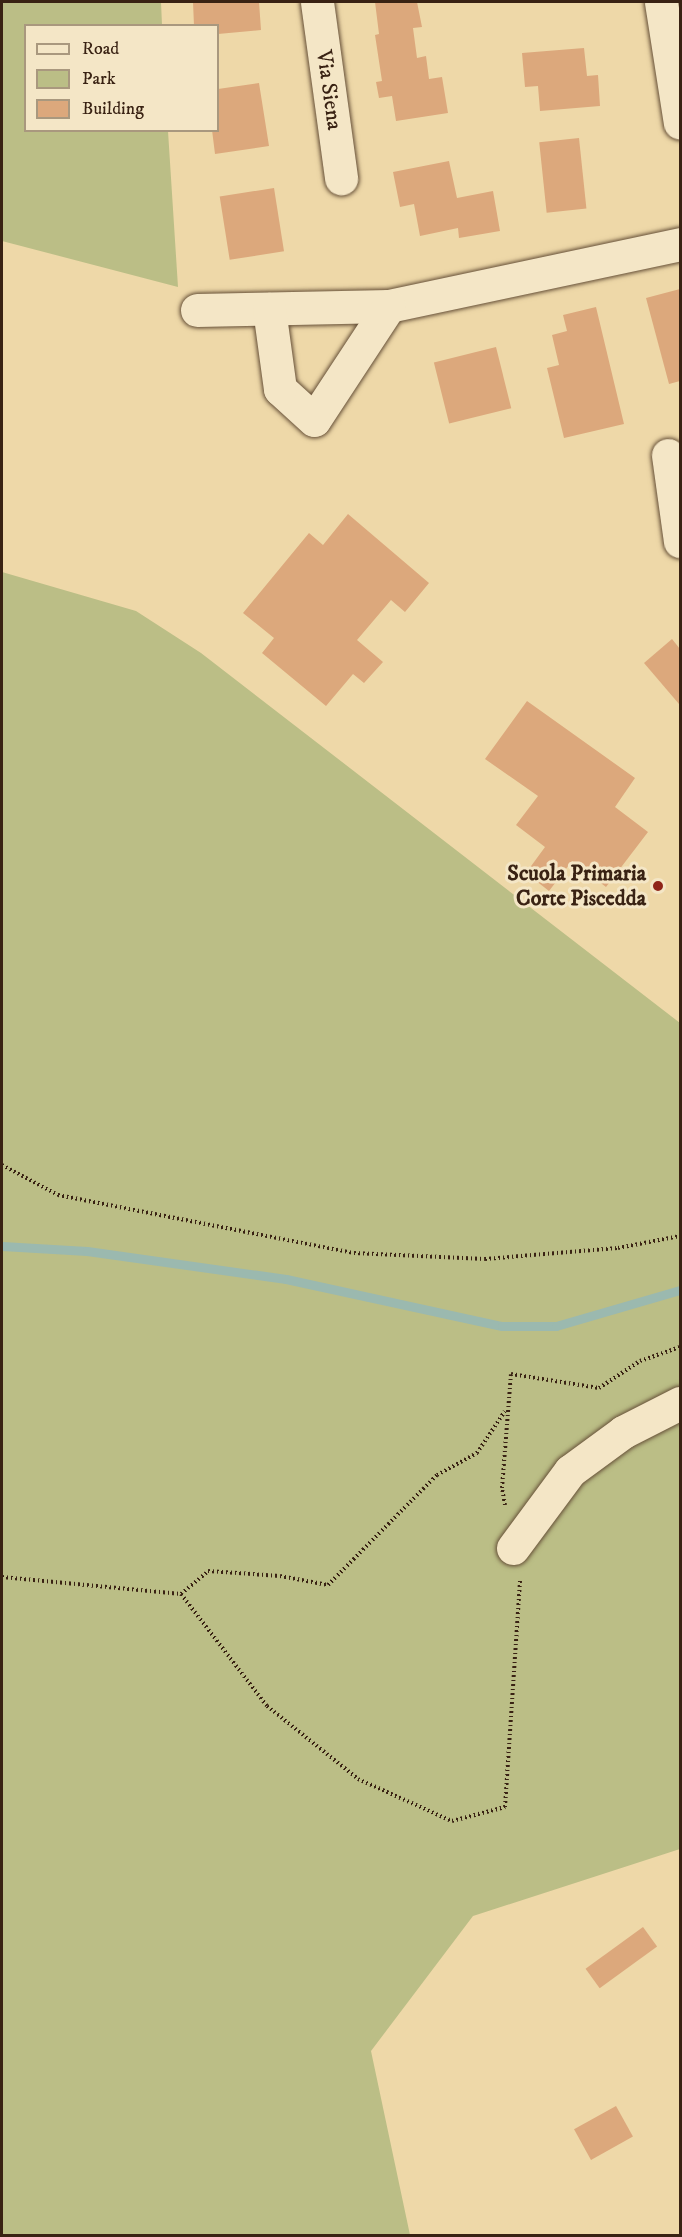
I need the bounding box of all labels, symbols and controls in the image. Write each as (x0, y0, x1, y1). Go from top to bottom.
legend (24, 24, 219, 132)
text: Road (82, 38, 119, 60)
street label: Via Siena (310, 48, 348, 132)
text: Park (82, 68, 116, 90)
text: Building (82, 98, 144, 120)
place label: Scuola Primaria Corte Piscedda (507, 860, 646, 912)
marker: Scuola Primaria Corte Piscedda (651, 879, 665, 893)

